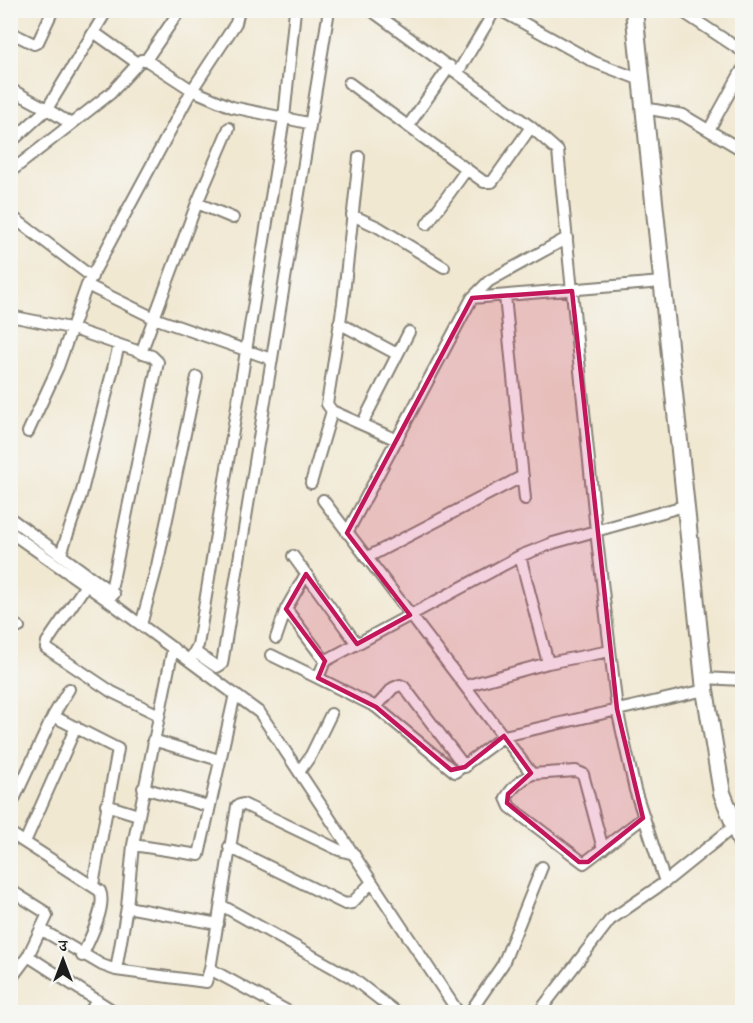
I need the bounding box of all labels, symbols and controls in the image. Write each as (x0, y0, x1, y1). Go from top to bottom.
north arrow (33, 930, 93, 990)
text: उ (58, 936, 69, 958)

